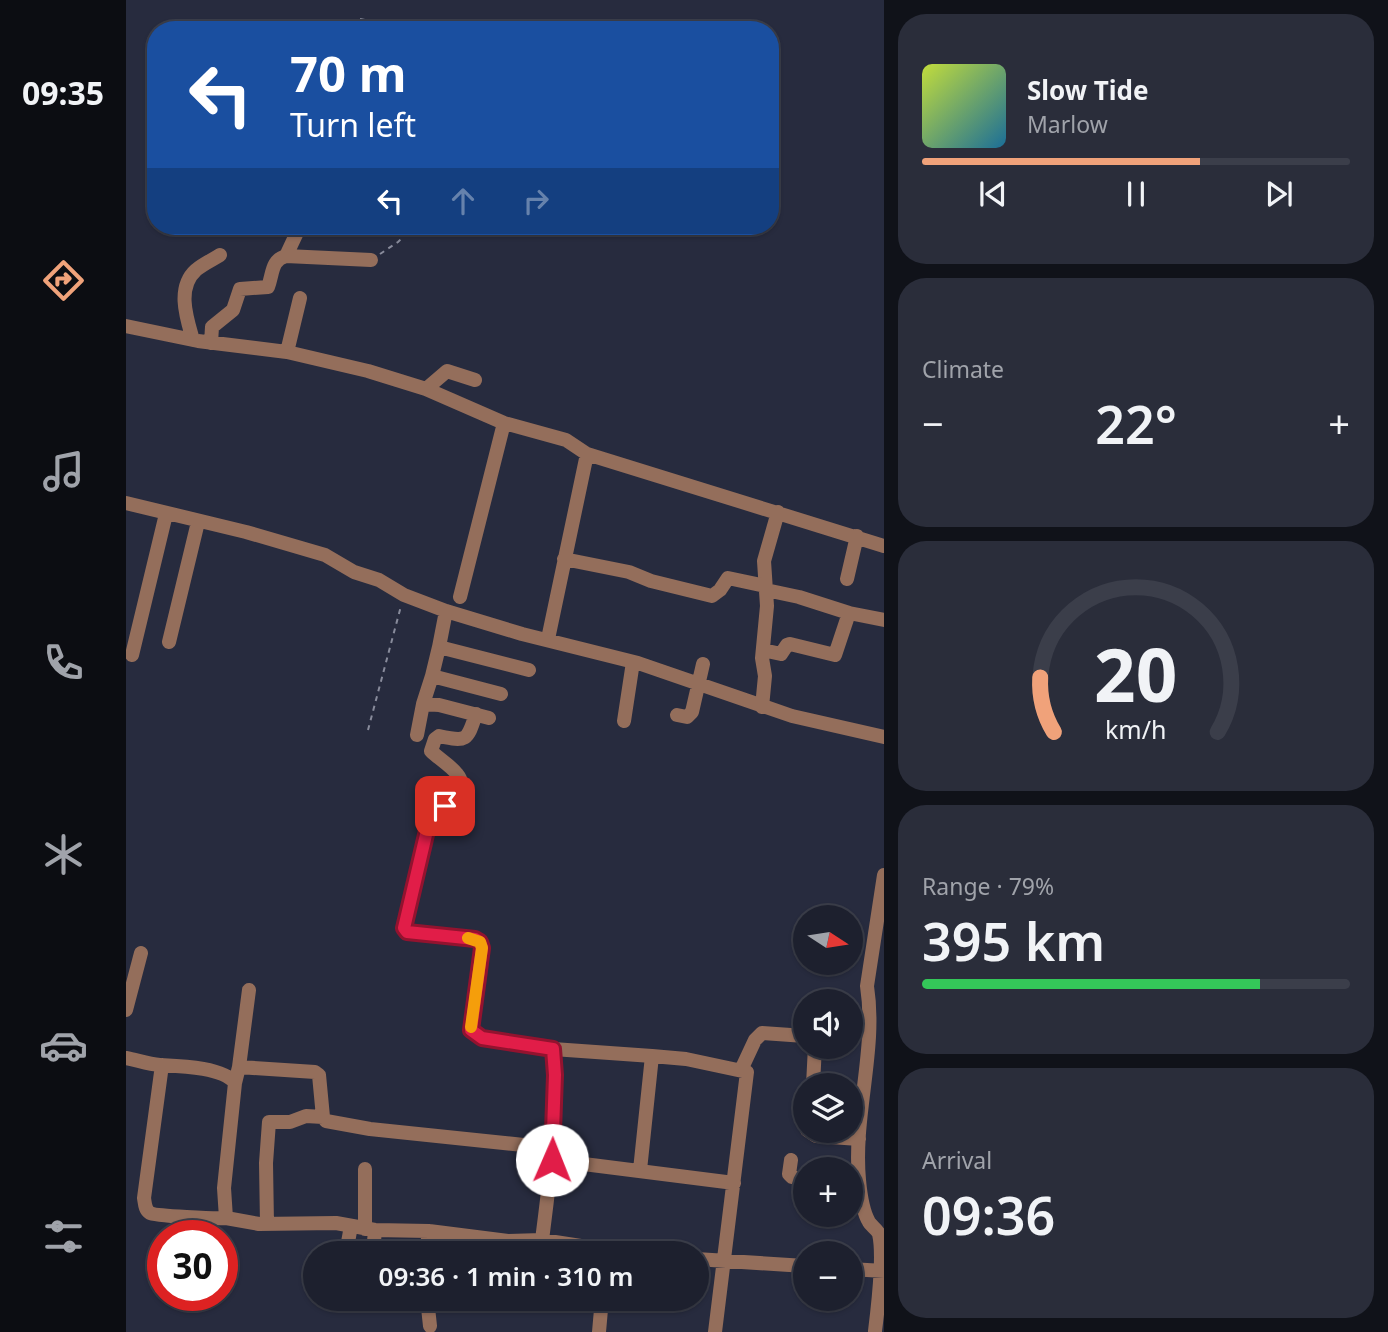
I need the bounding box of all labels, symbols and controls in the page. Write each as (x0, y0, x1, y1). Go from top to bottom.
text: 70 m (290, 40, 407, 106)
icon: left (175, 49, 266, 140)
text: 09:35 (22, 71, 104, 114)
text: Slow Tide (1027, 72, 1149, 108)
text: Turn left (290, 103, 416, 146)
text: Marlow (1027, 108, 1108, 140)
icon: previous (974, 175, 1012, 213)
icon: pause (1117, 175, 1155, 213)
icon: next (1260, 175, 1298, 213)
icon: left (371, 182, 409, 220)
icon: ahead (444, 182, 482, 220)
icon: right (517, 182, 555, 220)
icon: directions (39, 256, 88, 305)
text: Climate (922, 353, 1004, 385)
text: 22° (1095, 388, 1177, 459)
text: − (922, 397, 944, 449)
text: + (1328, 397, 1350, 449)
icon: music (39, 447, 88, 496)
text: 20 (1094, 624, 1178, 723)
icon: phone (39, 638, 88, 687)
text: km/h (1105, 712, 1167, 746)
pin (415, 776, 475, 836)
icon: arrive (426, 787, 464, 825)
icon: climate (39, 830, 88, 879)
text: Range · 79% (922, 870, 1054, 902)
north arrow (793, 905, 863, 975)
map controls (793, 905, 863, 1311)
text: 395 km (922, 905, 1105, 976)
button: sound (793, 989, 863, 1059)
icon: car (39, 1021, 88, 1070)
button: layers (793, 1073, 863, 1143)
position arrow (515, 1123, 589, 1197)
text: Arrival (922, 1144, 992, 1176)
button: + (793, 1157, 863, 1227)
text: 09:36 (922, 1179, 1055, 1250)
icon: filters (39, 1212, 88, 1261)
speed limit sign: 30 (147, 1220, 238, 1311)
button: − (793, 1241, 863, 1311)
text: 09:36 · 1 min · 310 m (379, 1258, 633, 1294)

